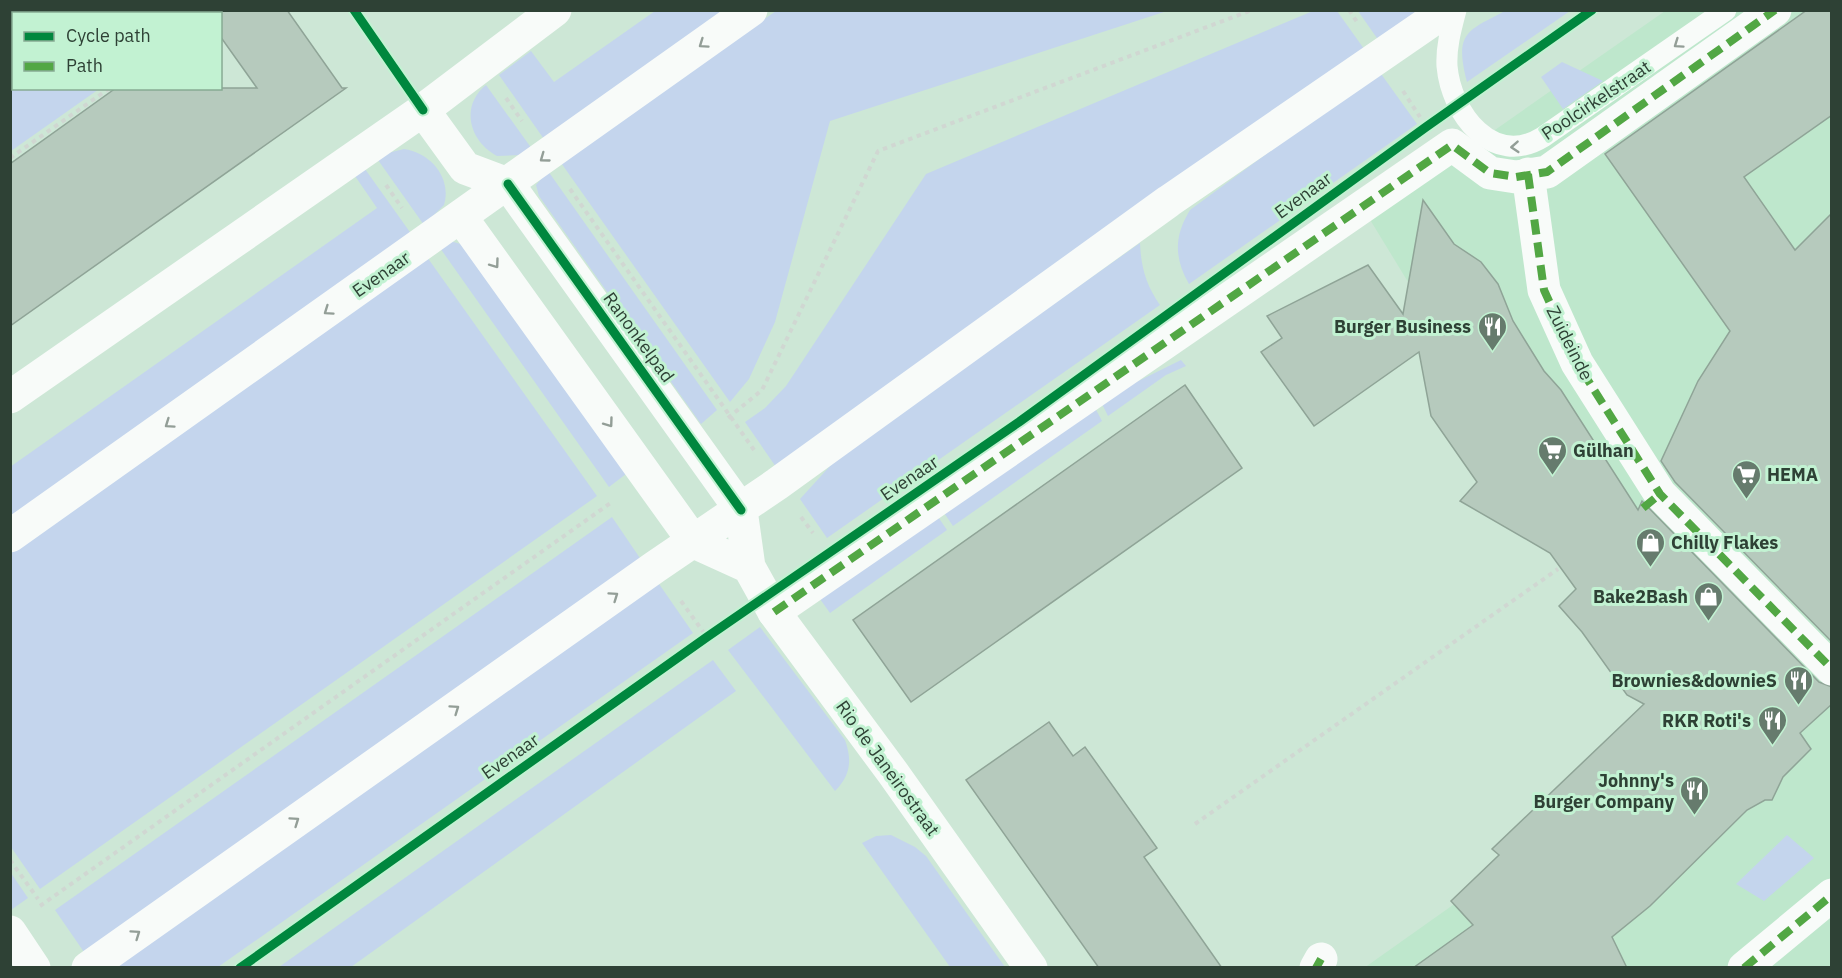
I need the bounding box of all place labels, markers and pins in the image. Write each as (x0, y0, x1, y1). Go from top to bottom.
restaurant icon: Burger Business (1476, 310, 1508, 352)
place label: Burger Business (1334, 315, 1471, 338)
supermarket icon: Gülhan (1536, 434, 1568, 476)
place label: Gülhan (1573, 439, 1634, 462)
supermarket icon: HEMA (1730, 458, 1762, 500)
place label: HEMA (1767, 463, 1818, 486)
shop icon: Chilly Flakes (1634, 526, 1666, 568)
place label: Chilly Flakes (1671, 531, 1778, 554)
shop icon: Bake2Bash (1693, 580, 1725, 622)
place label: Bake2Bash (1593, 585, 1688, 608)
restaurant icon: Brownies&downieS (1782, 664, 1814, 706)
place label: Brownies&downieS (1611, 669, 1777, 692)
restaurant icon: RKR Roti's (1756, 704, 1788, 746)
place label: RKR Roti's (1662, 709, 1751, 732)
place label: Johnny's Burger Company (1533, 769, 1674, 813)
restaurant icon: Johnny's Burger Company (1679, 774, 1711, 816)

